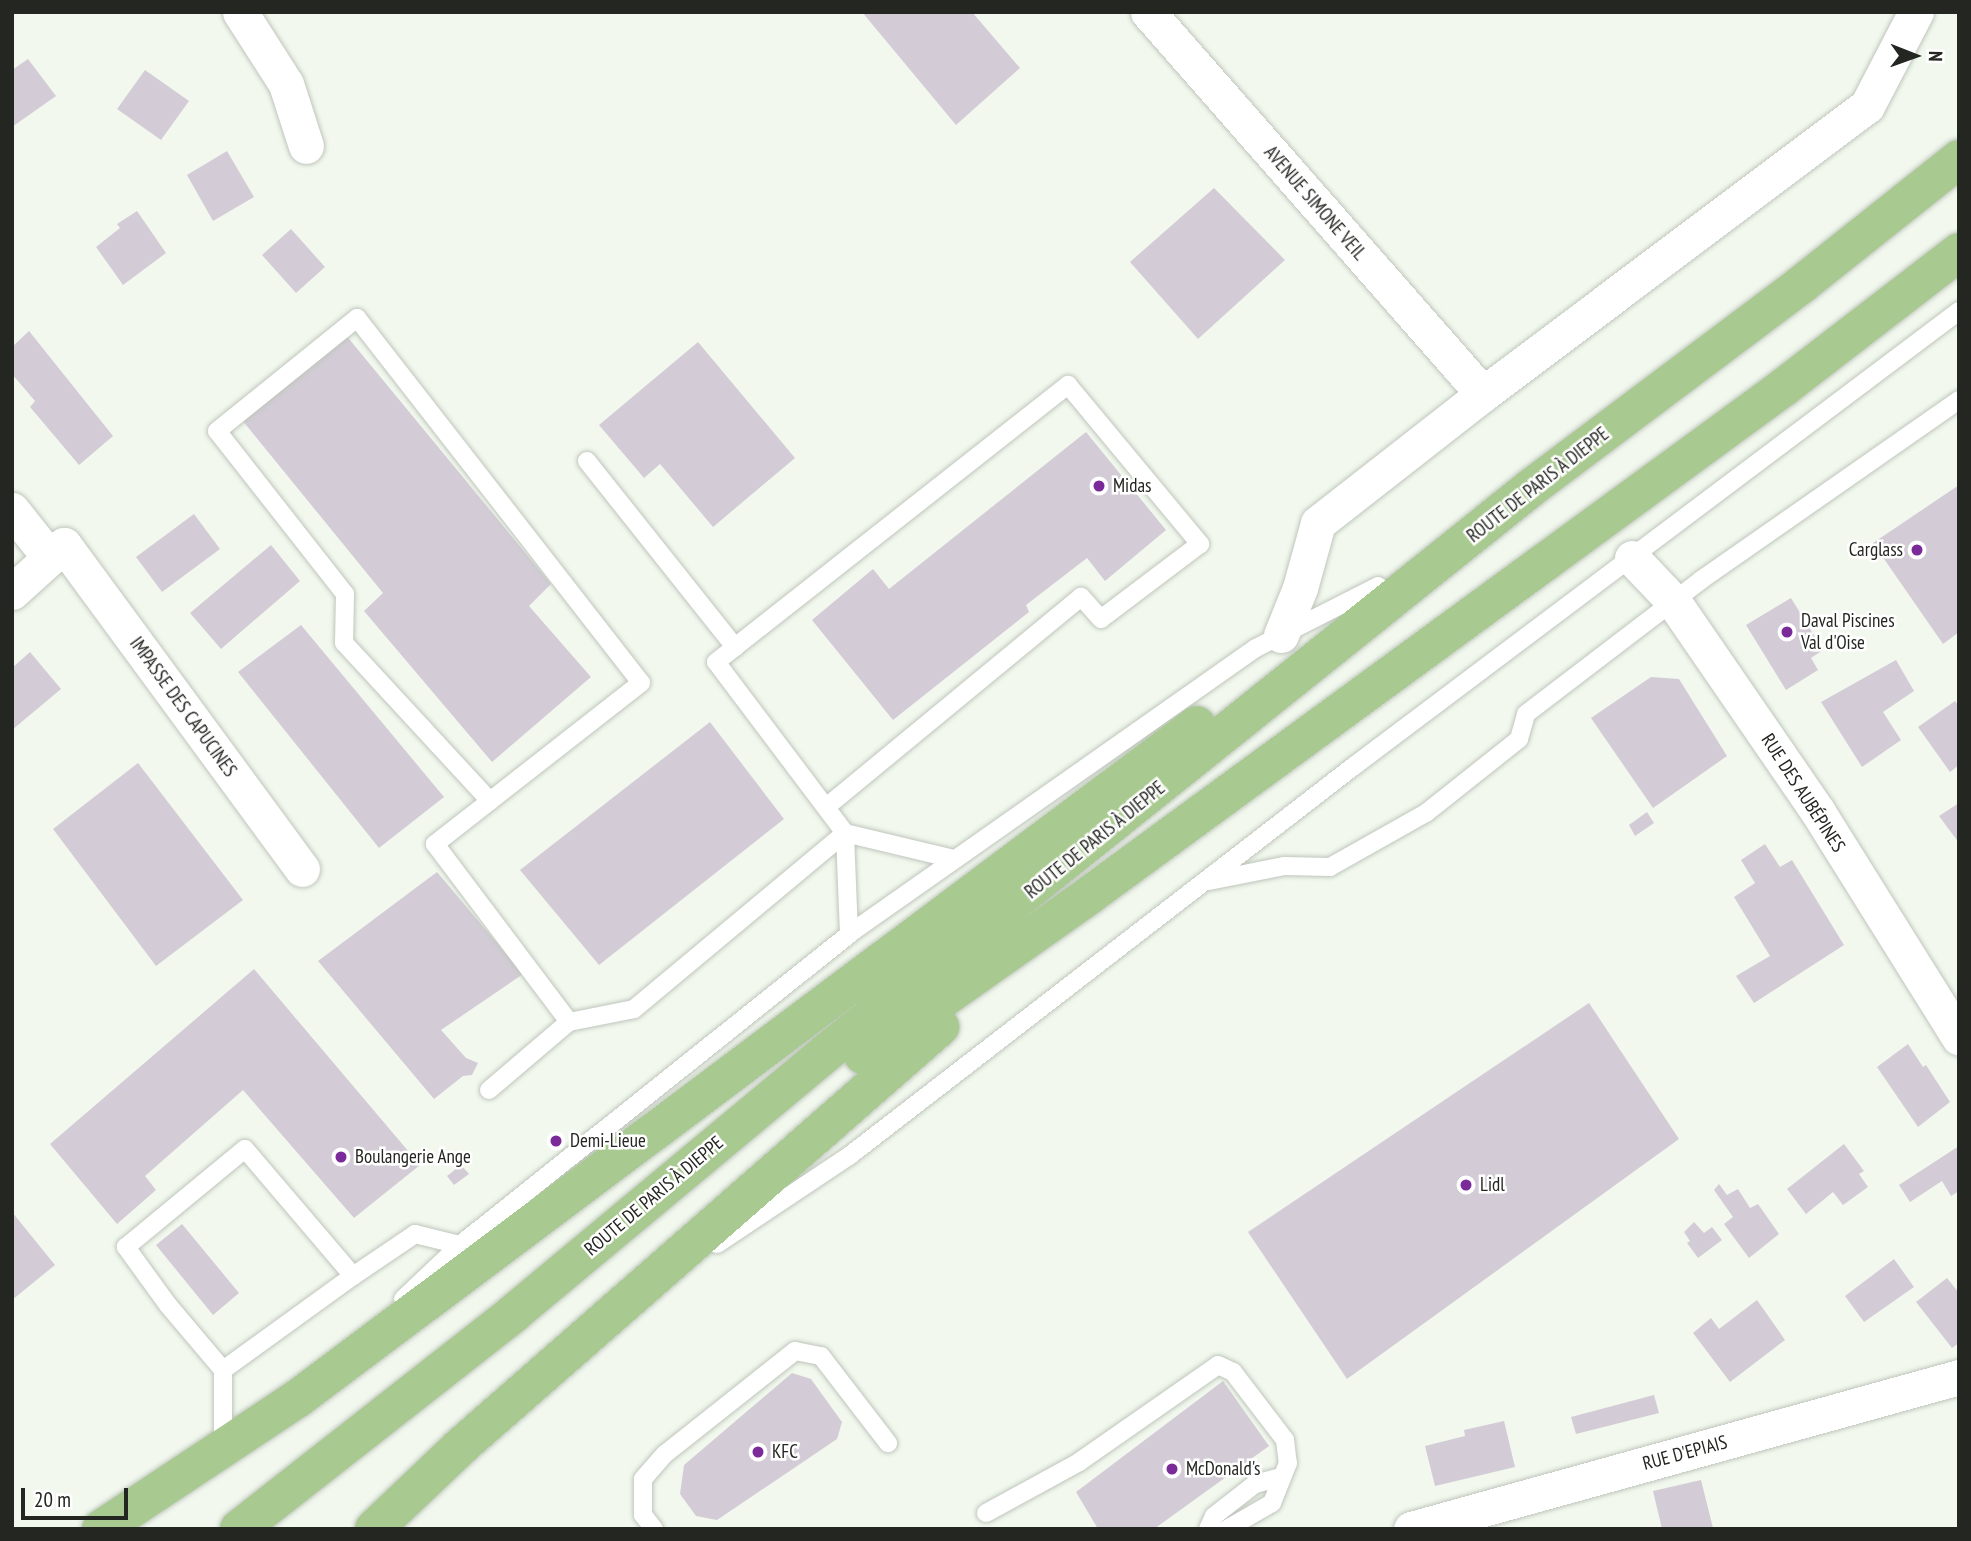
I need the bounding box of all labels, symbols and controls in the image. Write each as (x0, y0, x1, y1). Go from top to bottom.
north arrow (1880, 21, 1950, 91)
text: N (1924, 51, 1948, 62)
street label: AVENUE SIMONE VEIL (1259, 141, 1371, 265)
street label: ROUTE DE PARIS À DIEPPE (1462, 422, 1614, 548)
place label: Midas (1113, 475, 1151, 497)
marker: Midas (1091, 478, 1107, 494)
place label: Carglass (1849, 539, 1903, 561)
marker: Carglass (1909, 542, 1925, 558)
place label: Daval Piscines Val d'Oise (1801, 610, 1895, 654)
marker: Daval Piscines Val d'Oise (1779, 624, 1795, 640)
street label: IMPASSE DES CAPUCINES (125, 633, 241, 781)
street label: RUE DES AUBÉPINES (1756, 729, 1850, 857)
street label: ROUTE DE PARIS À DIEPPE (1020, 776, 1170, 904)
place label: Demi-Lieue (570, 1130, 646, 1152)
street label: ROUTE DE PARIS À DIEPPE (580, 1131, 728, 1261)
marker: Demi-Lieue (548, 1133, 564, 1149)
place label: Boulangerie Ange (355, 1146, 471, 1168)
marker: Boulangerie Ange (333, 1149, 349, 1165)
place label: Lidl (1480, 1174, 1505, 1196)
marker: Lidl (1458, 1177, 1474, 1193)
street label: RUE D'EPIAIS (1640, 1431, 1730, 1475)
place label: KFC (772, 1441, 798, 1463)
marker: KFC (750, 1444, 766, 1460)
place label: McDonald's (1186, 1458, 1261, 1480)
marker: McDonald's (1164, 1461, 1180, 1477)
scale bar (24, 1474, 131, 1518)
text: 20 m (34, 1486, 71, 1513)

